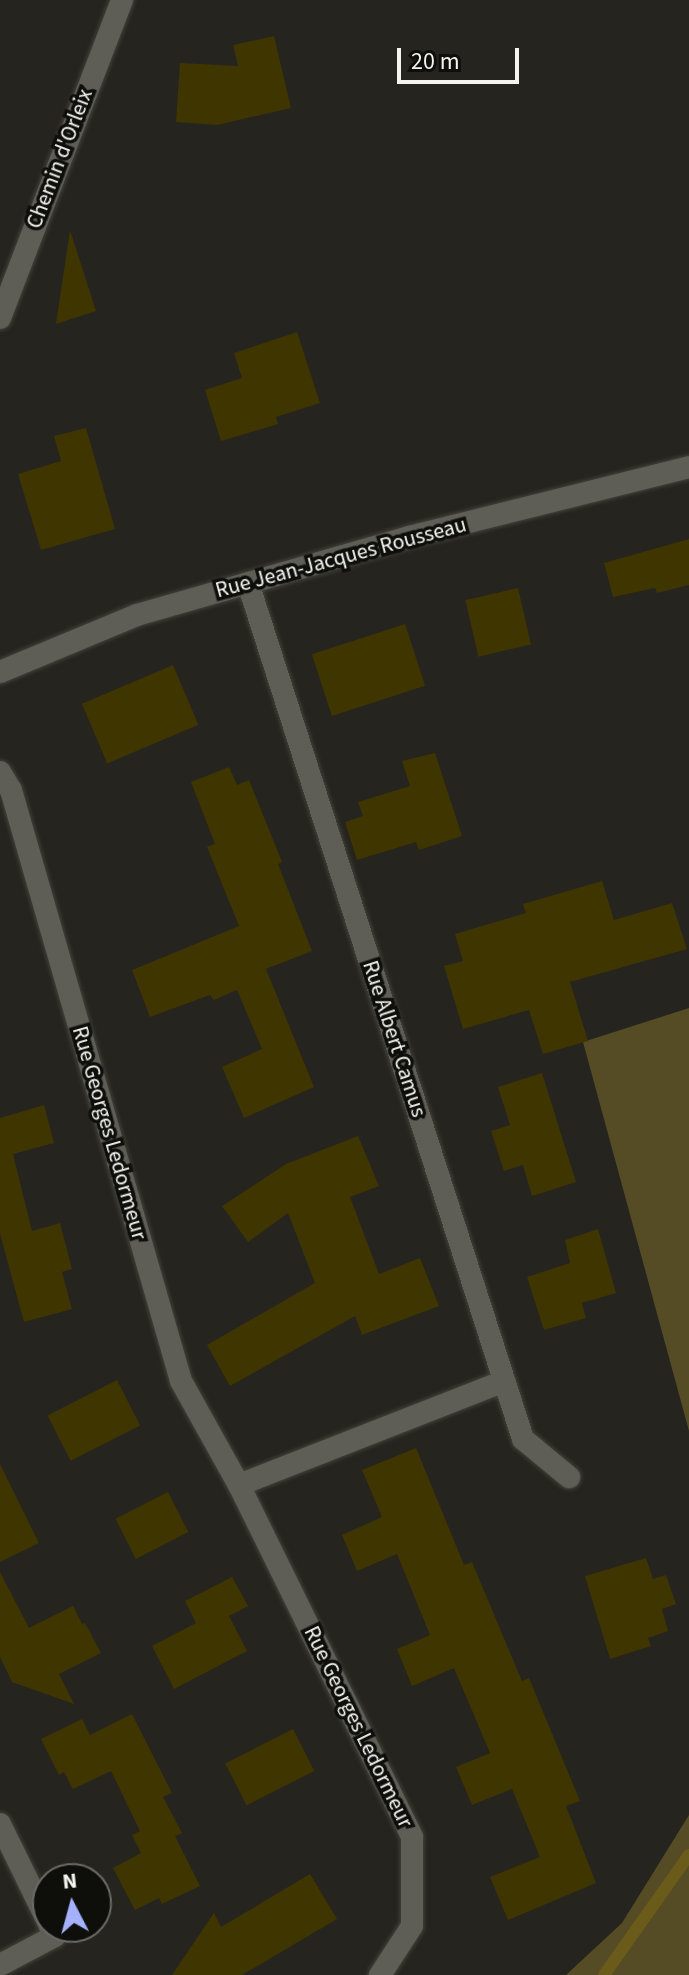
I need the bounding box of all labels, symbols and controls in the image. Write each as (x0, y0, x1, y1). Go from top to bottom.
scale bar (401, 32, 523, 82)
text: 20 m (411, 44, 460, 79)
street label: Chemin d'Orleix (21, 86, 99, 232)
street label: Rue Jean-Jacques Rousseau (213, 512, 469, 604)
street label: Rue Albert Camus (356, 957, 432, 1121)
street label: Rue Georges Ledormeur (66, 1023, 152, 1243)
street label: Rue Georges Ledormeur (298, 1622, 418, 1832)
north arrow (32, 1863, 112, 1943)
text: N (61, 1864, 79, 1898)

